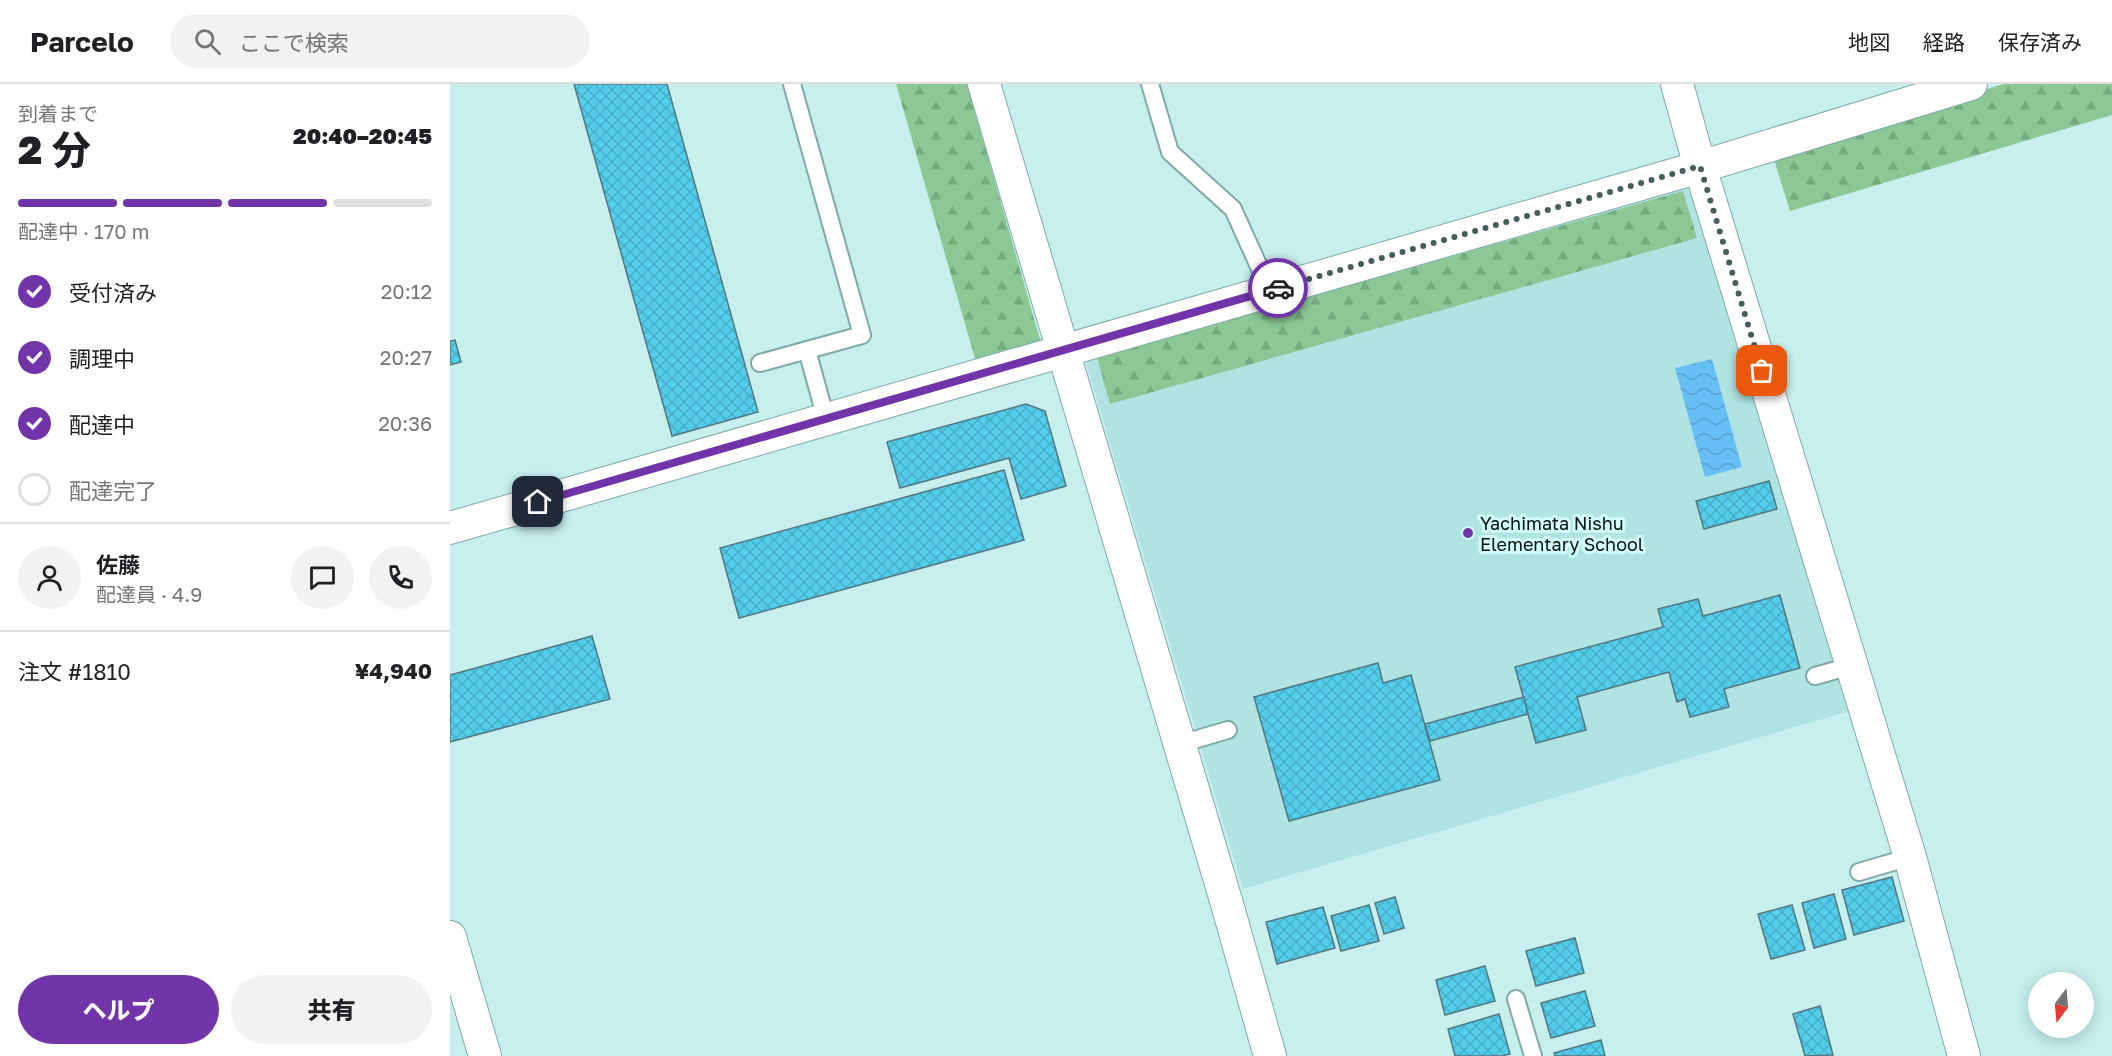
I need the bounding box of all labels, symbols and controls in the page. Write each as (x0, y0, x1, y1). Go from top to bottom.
search box (170, 14, 590, 68)
text: Parcelo (30, 25, 134, 58)
icon: search (191, 25, 224, 58)
text: ここで検索 (239, 29, 349, 56)
text: 地図 (1848, 29, 1890, 55)
text: 経路 (1923, 29, 1965, 55)
text: 保存済み (1998, 29, 2082, 55)
text: 到着まで (18, 101, 98, 125)
text: 20:40–20:45 (293, 122, 432, 149)
text: 2 分 (18, 126, 91, 173)
text: 配達中 · 170 m (18, 219, 149, 243)
courier (1248, 258, 1308, 318)
icon: car (1262, 272, 1295, 305)
icon: check (18, 275, 51, 308)
text: 受付済み (69, 279, 157, 306)
text: 20:12 (381, 279, 432, 303)
icon: check (18, 341, 51, 374)
text: 調理中 (69, 345, 135, 372)
text: 20:27 (380, 345, 432, 369)
pin (1736, 345, 1787, 396)
icon: bag (1745, 354, 1778, 387)
icon: check (18, 407, 51, 440)
text: 配達中 (69, 411, 135, 438)
text: 20:36 (378, 411, 432, 435)
pin (512, 476, 563, 527)
text: 配達完了 (69, 477, 157, 504)
icon: home (521, 485, 554, 518)
place label: Yachimata Nishu Elementary School (1480, 512, 1644, 555)
marker: Yachimata Nishu Elementary School (1461, 526, 1475, 540)
button: person (18, 546, 81, 609)
button: chat (291, 546, 354, 609)
button: phone (369, 546, 432, 609)
text: 佐藤 (96, 551, 140, 578)
text: 配達員 · 4.9 (96, 582, 202, 606)
text: ¥4,940 (355, 657, 432, 684)
text: 注文 #1810 (18, 658, 131, 685)
north arrow (2028, 972, 2094, 1038)
map controls (2028, 972, 2094, 1038)
button: ヘルプ (18, 975, 219, 1044)
button: 共有 (231, 975, 432, 1044)

